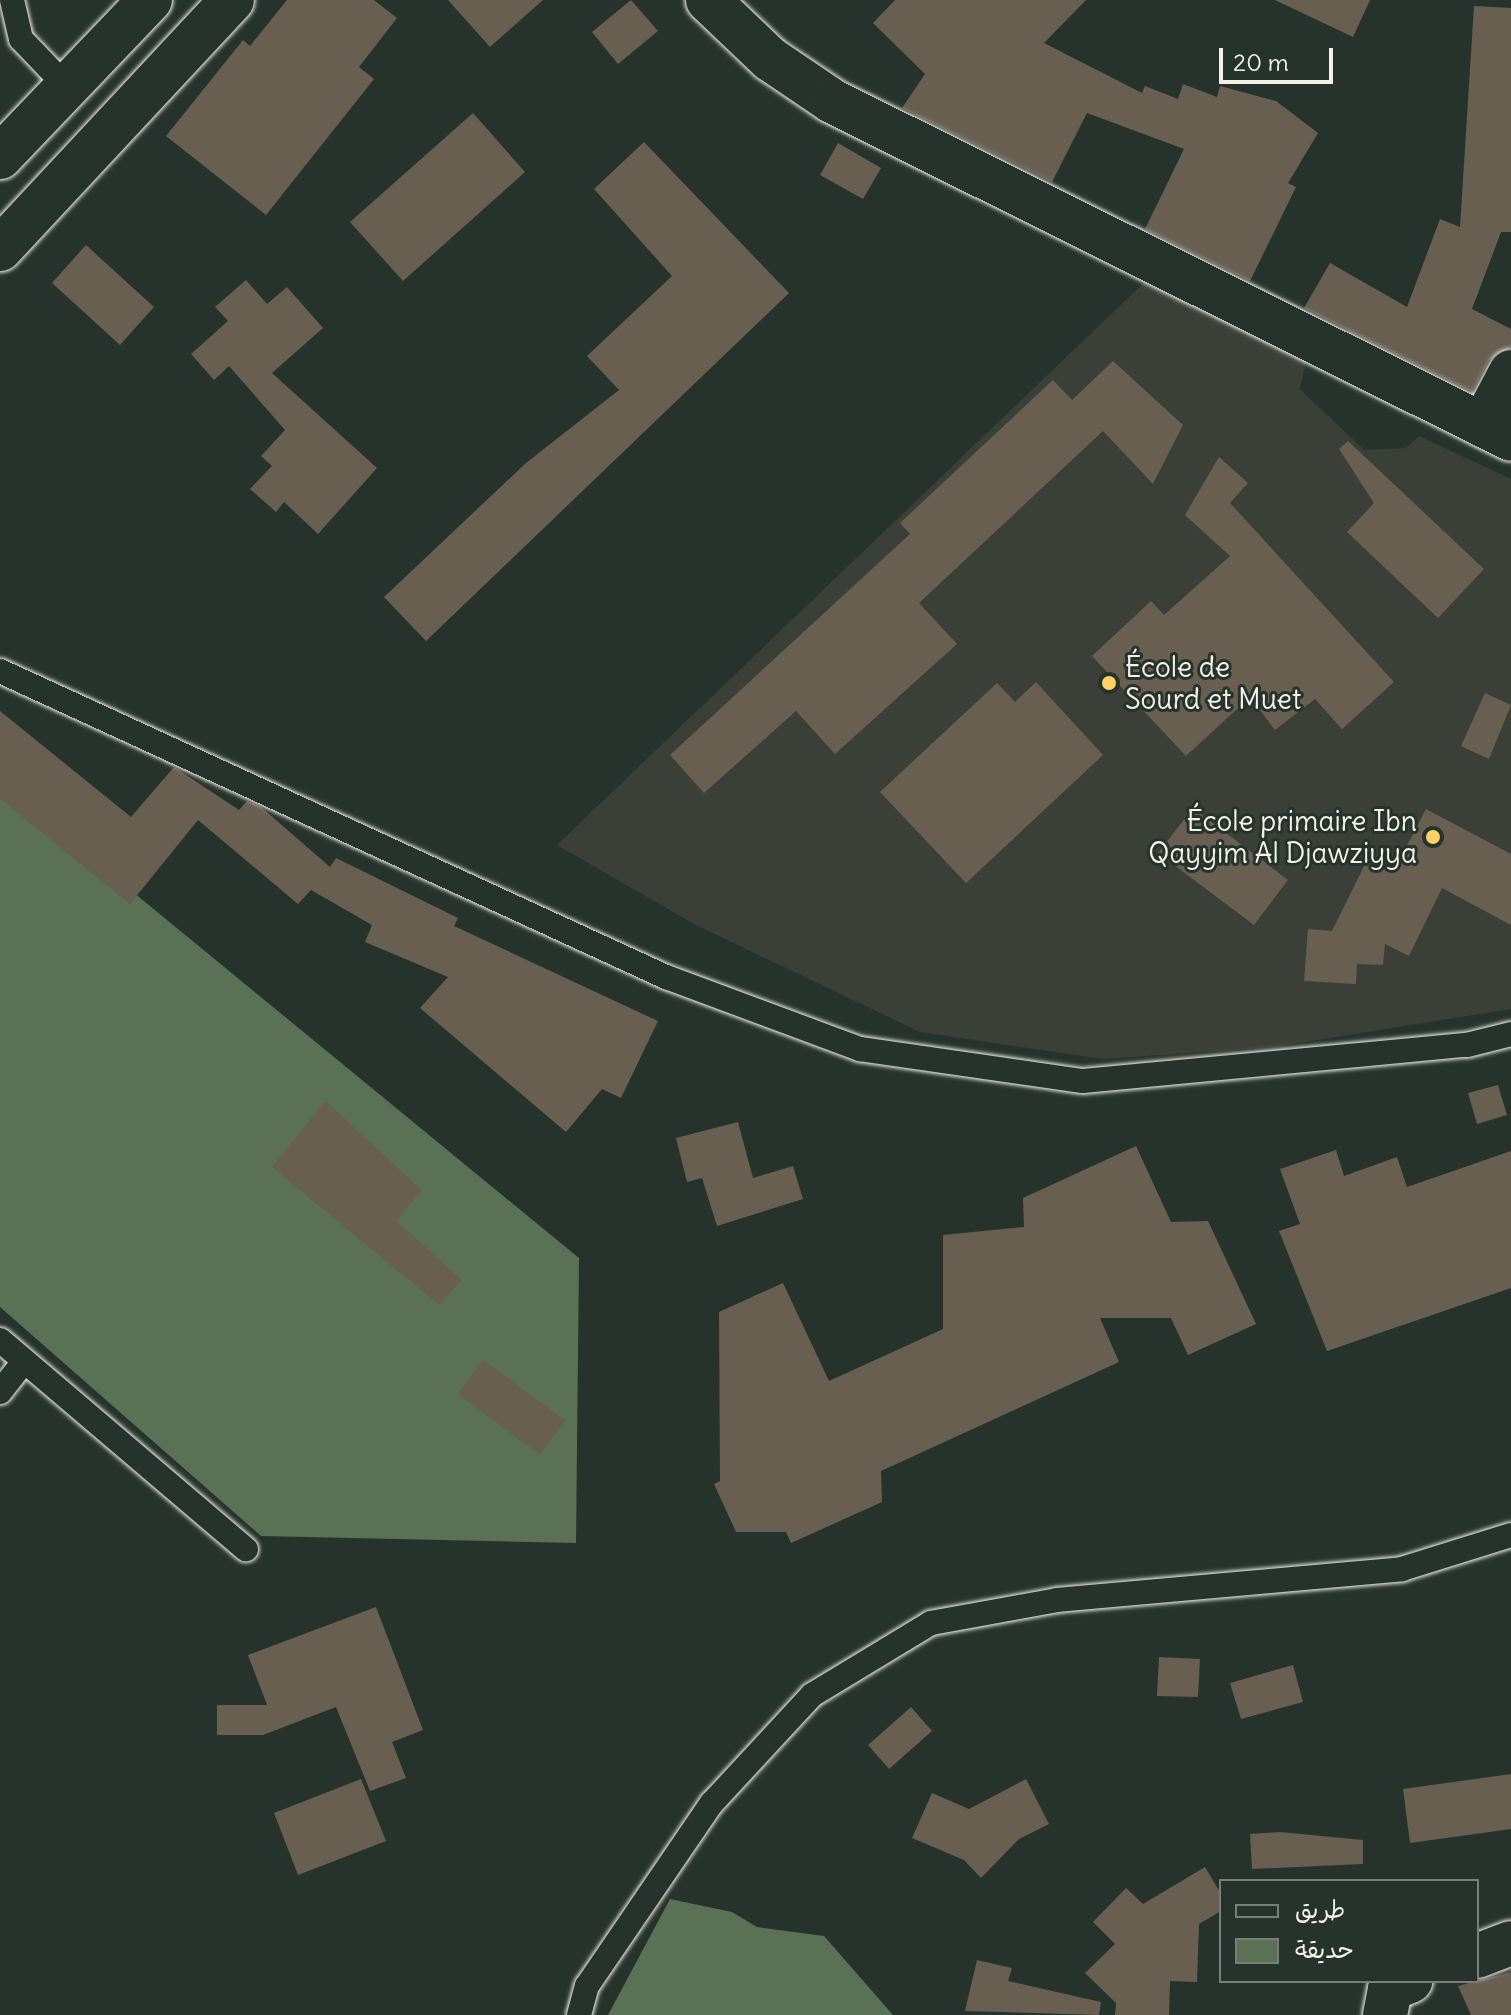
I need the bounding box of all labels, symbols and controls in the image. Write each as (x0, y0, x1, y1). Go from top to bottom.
scale bar (1223, 32, 1337, 82)
text: 20 m (1233, 47, 1289, 77)
place label: École de Sourd et Muet (1125, 650, 1301, 716)
marker: École de Sourd et Muet (1100, 674, 1118, 692)
place label: École primaire Ibn Qayyim Al Djawziyya (1148, 804, 1417, 870)
marker: École primaire Ibn Qayyim Al Djawziyya (1424, 828, 1442, 846)
legend (1219, 1879, 1479, 1983)
text: طريق (1295, 1894, 1345, 1924)
text: حديقة (1295, 1934, 1354, 1964)

